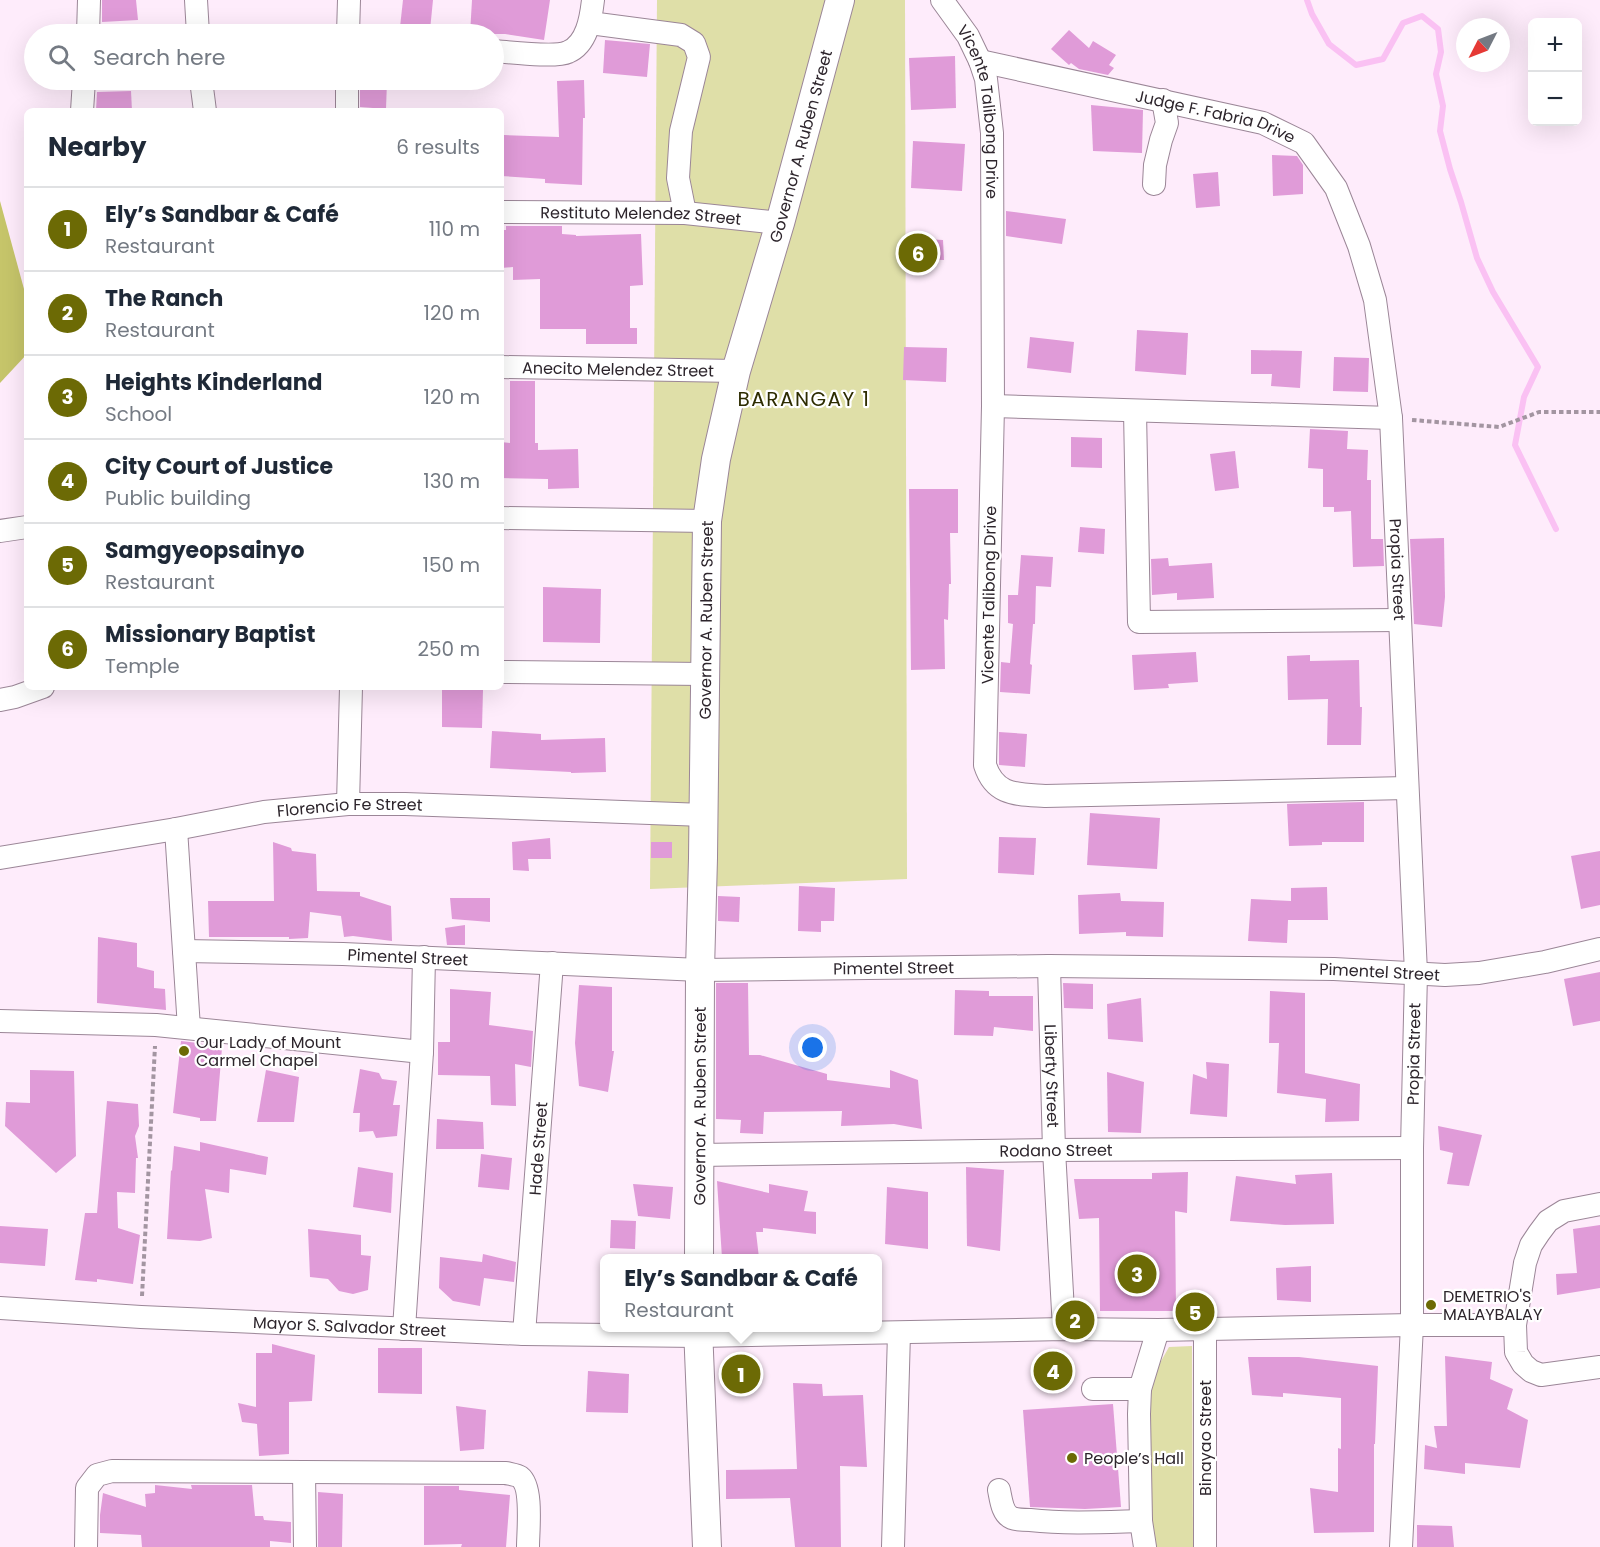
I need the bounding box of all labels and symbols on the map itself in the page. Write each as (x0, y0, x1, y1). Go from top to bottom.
north arrow (1456, 18, 1510, 72)
street label: Vicente Talibong Drive (952, 20, 1004, 199)
street label: Governor A. Ruben Street (763, 47, 838, 245)
street label: Judge F. Fabria Drive (1133, 84, 1299, 149)
street label: Restituto Melendez Street (540, 201, 743, 230)
pin: 6 (898, 230, 938, 276)
street label: Anecito Melendez Street (522, 356, 714, 382)
district label: BARANGAY 1 (738, 385, 870, 413)
street label: Vicente Talibong Drive (976, 505, 1002, 684)
street label: Propia Street (1384, 518, 1412, 621)
street label: Governor A. Ruben Street (693, 520, 719, 720)
street label: Florencio Fe Street (276, 792, 423, 822)
street label: Pimentel Street (347, 943, 469, 971)
street label: Pimentel Street (833, 956, 954, 980)
street label: Pimentel Street (1319, 957, 1441, 986)
street label: Propia Street (1402, 1003, 1426, 1105)
street label: Governor A. Ruben Street (688, 1006, 711, 1206)
street label: Liberty Street (1039, 1024, 1065, 1128)
place label: Our Lady of Mount Carmel Chapel (196, 1031, 341, 1072)
your location (798, 1033, 827, 1062)
marker: Our Lady of Mount Carmel Chapel (177, 1044, 191, 1058)
street label: Hade Street (523, 1101, 553, 1196)
street label: Rodano Street (999, 1138, 1113, 1162)
pin: 3 (1118, 1252, 1156, 1296)
place label: DEMETRIO'S MALAYBALAY (1443, 1285, 1543, 1326)
pin: 5 (1176, 1290, 1214, 1334)
pin: 2 (1056, 1298, 1094, 1342)
marker: DEMETRIO'S MALAYBALAY (1424, 1298, 1438, 1312)
street label: Mayor S. Salvador Street (252, 1310, 447, 1342)
pin: 4 (1034, 1348, 1072, 1394)
pin: 1 (722, 1352, 760, 1396)
street label: Binayao Street (1194, 1380, 1217, 1496)
place label: People’s Hall (1084, 1447, 1184, 1470)
marker: People’s Hall (1065, 1451, 1079, 1465)

